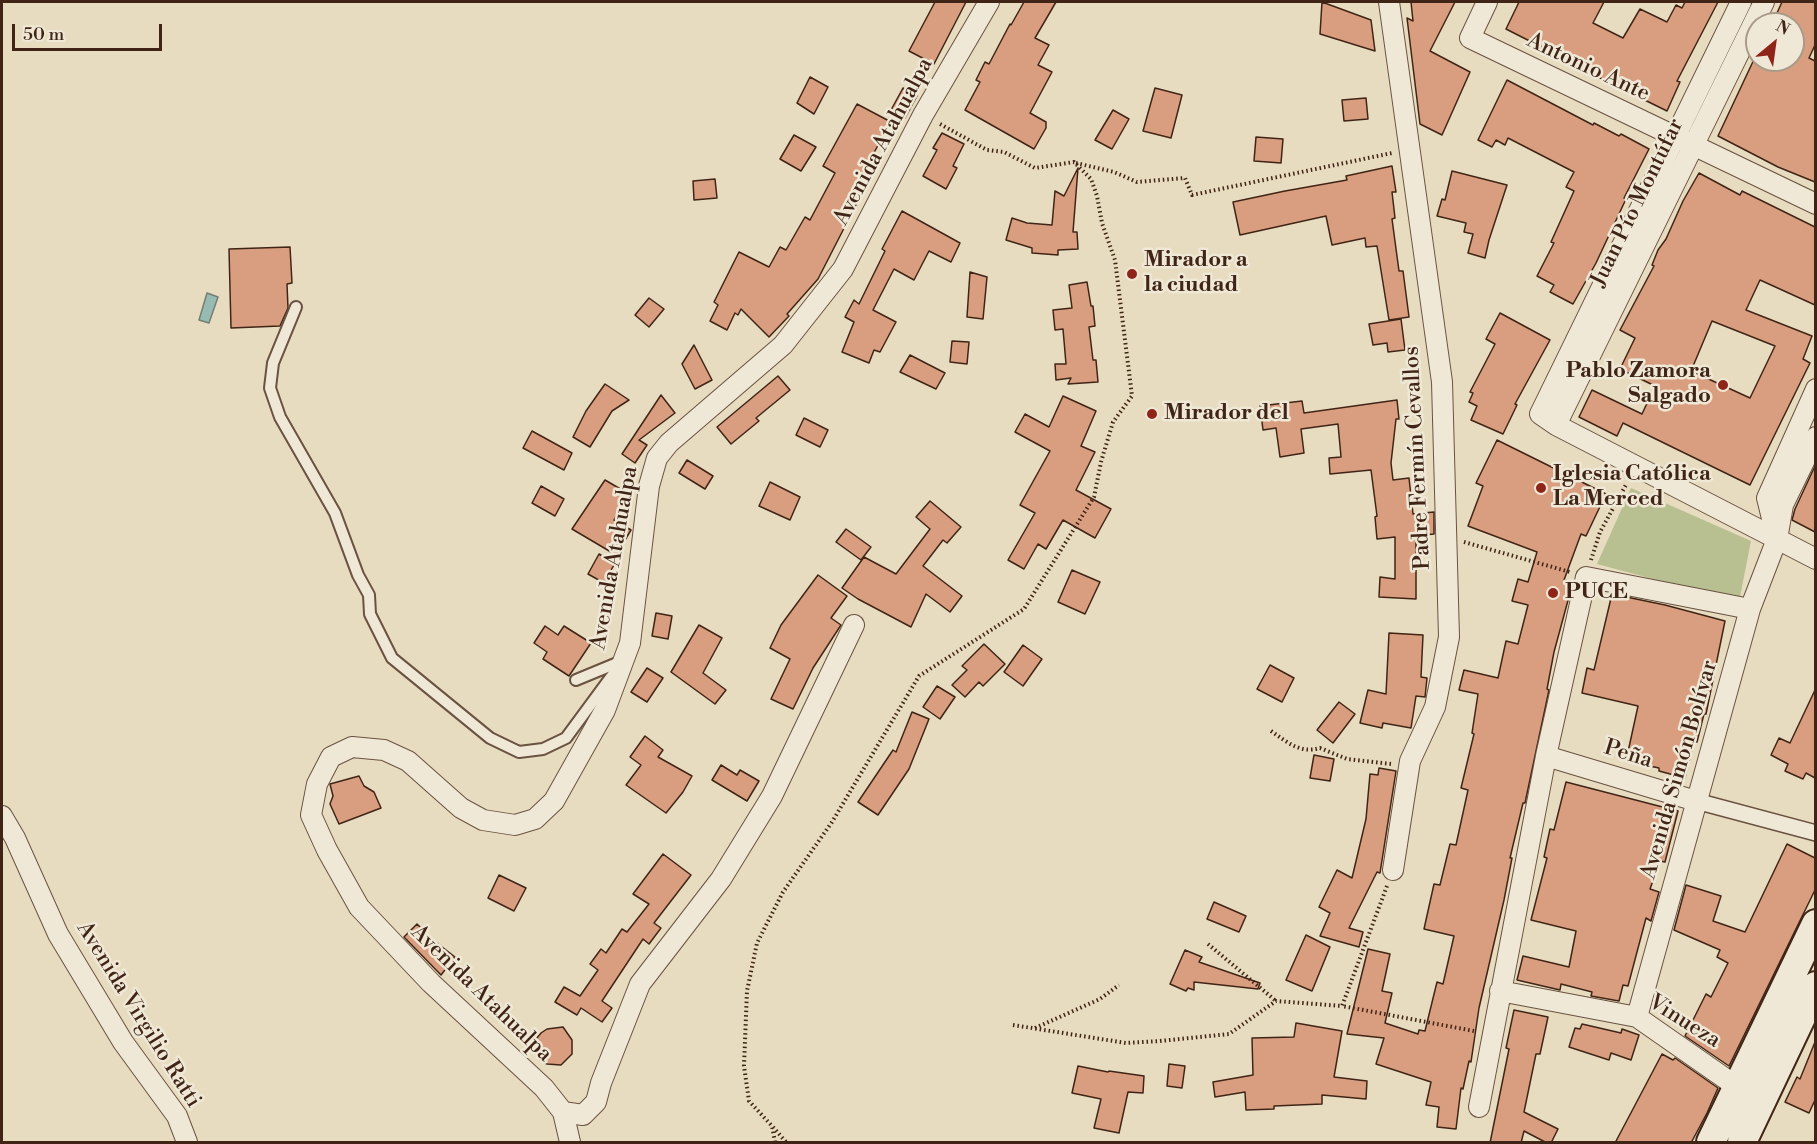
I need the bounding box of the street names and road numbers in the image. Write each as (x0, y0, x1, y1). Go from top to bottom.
street label: Antonio Ante (1522, 28, 1654, 108)
street label: Avenida Atahualpa (829, 54, 939, 230)
street label: Juan Pío Montúfar (1586, 115, 1690, 291)
street label: Padre Fermín Cevallos (1399, 346, 1437, 570)
street label: Avenida Atahualpa (586, 464, 644, 652)
street label: Avenida Simón Bolívar (1636, 657, 1724, 883)
street label: Peña (1601, 735, 1655, 775)
street label: Avenida Virgilio Ratti (70, 917, 206, 1113)
street label: Avenida Atahualpa (405, 920, 557, 1068)
street label: Vinueza (1643, 990, 1725, 1054)

